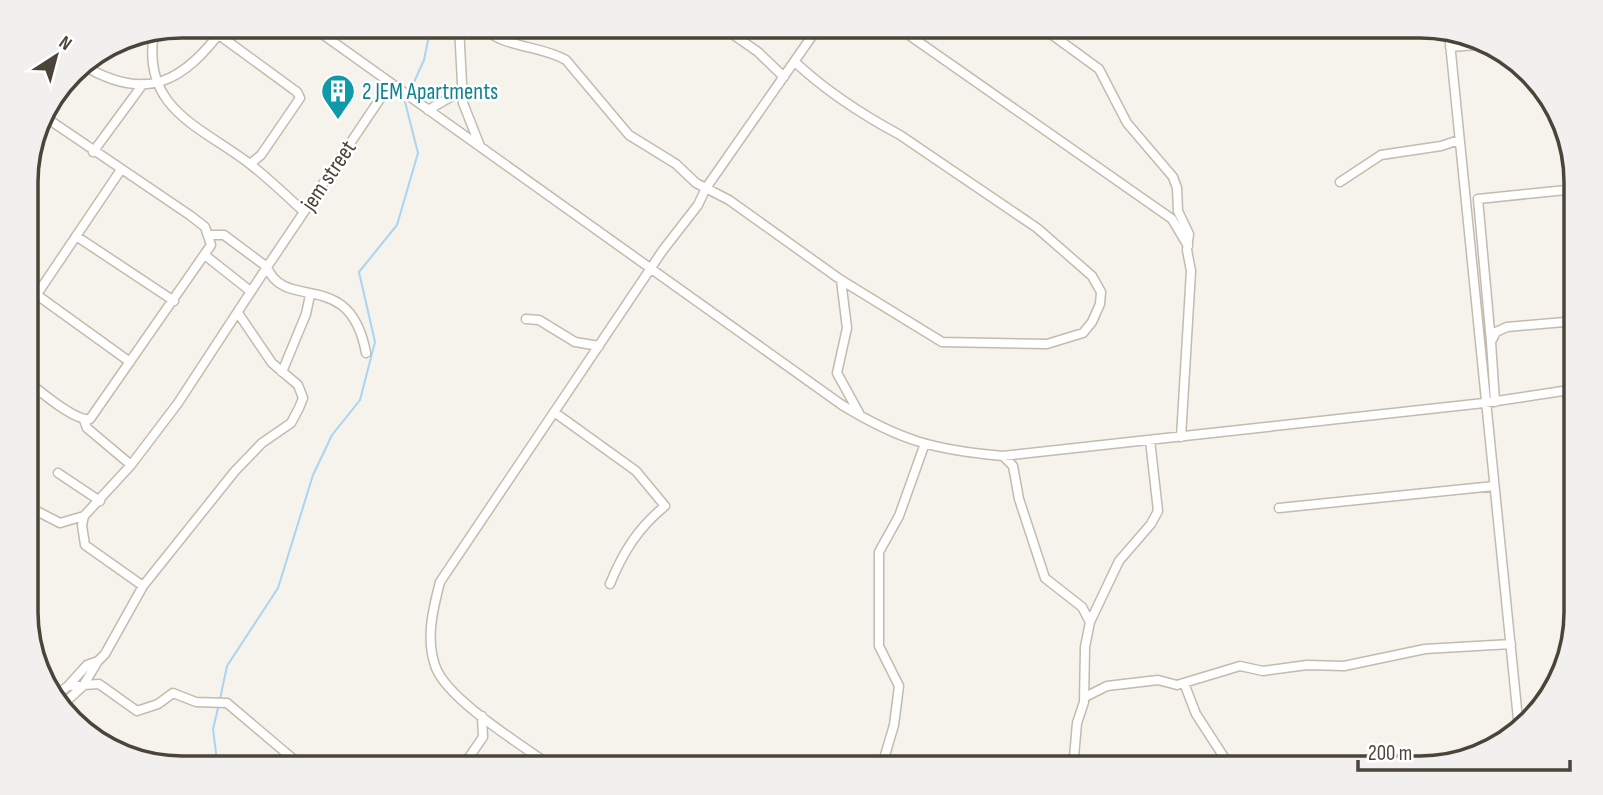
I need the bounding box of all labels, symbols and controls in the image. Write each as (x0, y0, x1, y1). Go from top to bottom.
north arrow (21, 21, 91, 91)
text: N (54, 31, 76, 56)
building icon: 2 JEM Apartments (319, 72, 357, 121)
place label: 2 JEM Apartments (362, 78, 498, 106)
street label: jem street (295, 135, 362, 217)
scale bar (1358, 728, 1570, 772)
text: 200 m (1368, 741, 1412, 766)

